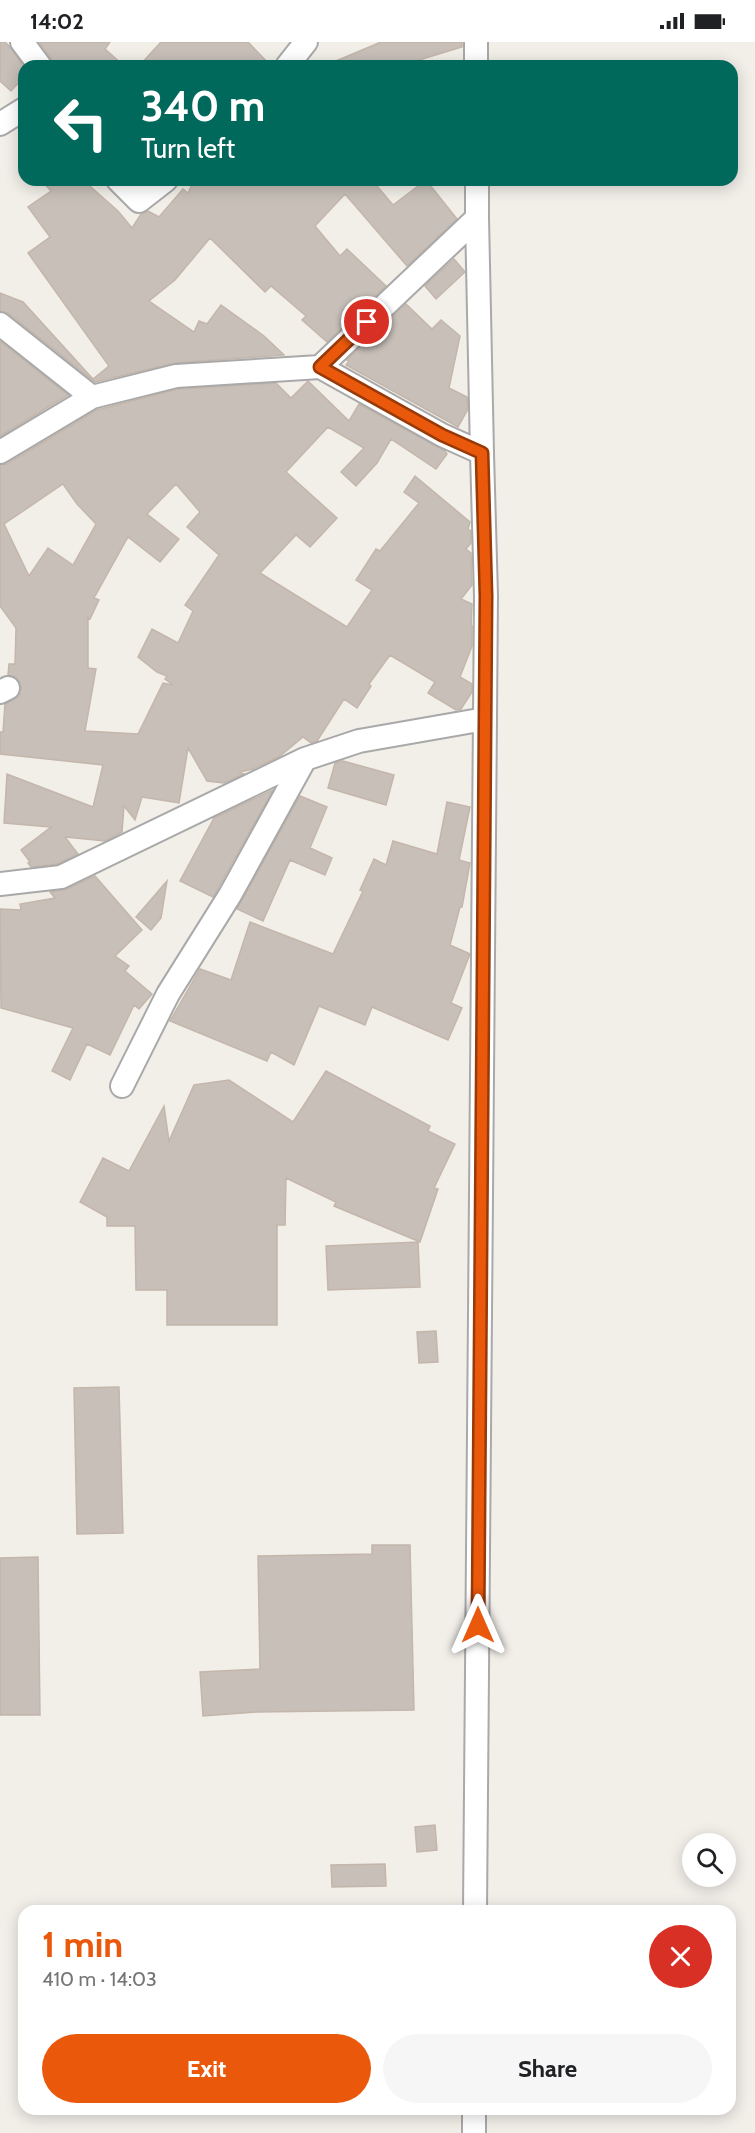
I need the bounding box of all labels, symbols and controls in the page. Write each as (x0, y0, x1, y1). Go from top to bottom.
text: 14:02 (30, 8, 84, 35)
text: 340 m (141, 80, 265, 132)
icon: left (42, 84, 120, 162)
text: Turn left (141, 132, 235, 165)
pin (341, 296, 392, 347)
icon: arrive (350, 305, 383, 338)
position arrow (446, 1593, 510, 1657)
map controls (682, 1833, 736, 1887)
button: search (682, 1833, 736, 1887)
text: 1 min (42, 1922, 123, 1966)
button: close (649, 1925, 712, 1988)
text: 410 m · 14:03 (42, 1967, 157, 1991)
button: Exit (42, 2034, 371, 2103)
button: Share (383, 2034, 712, 2103)

